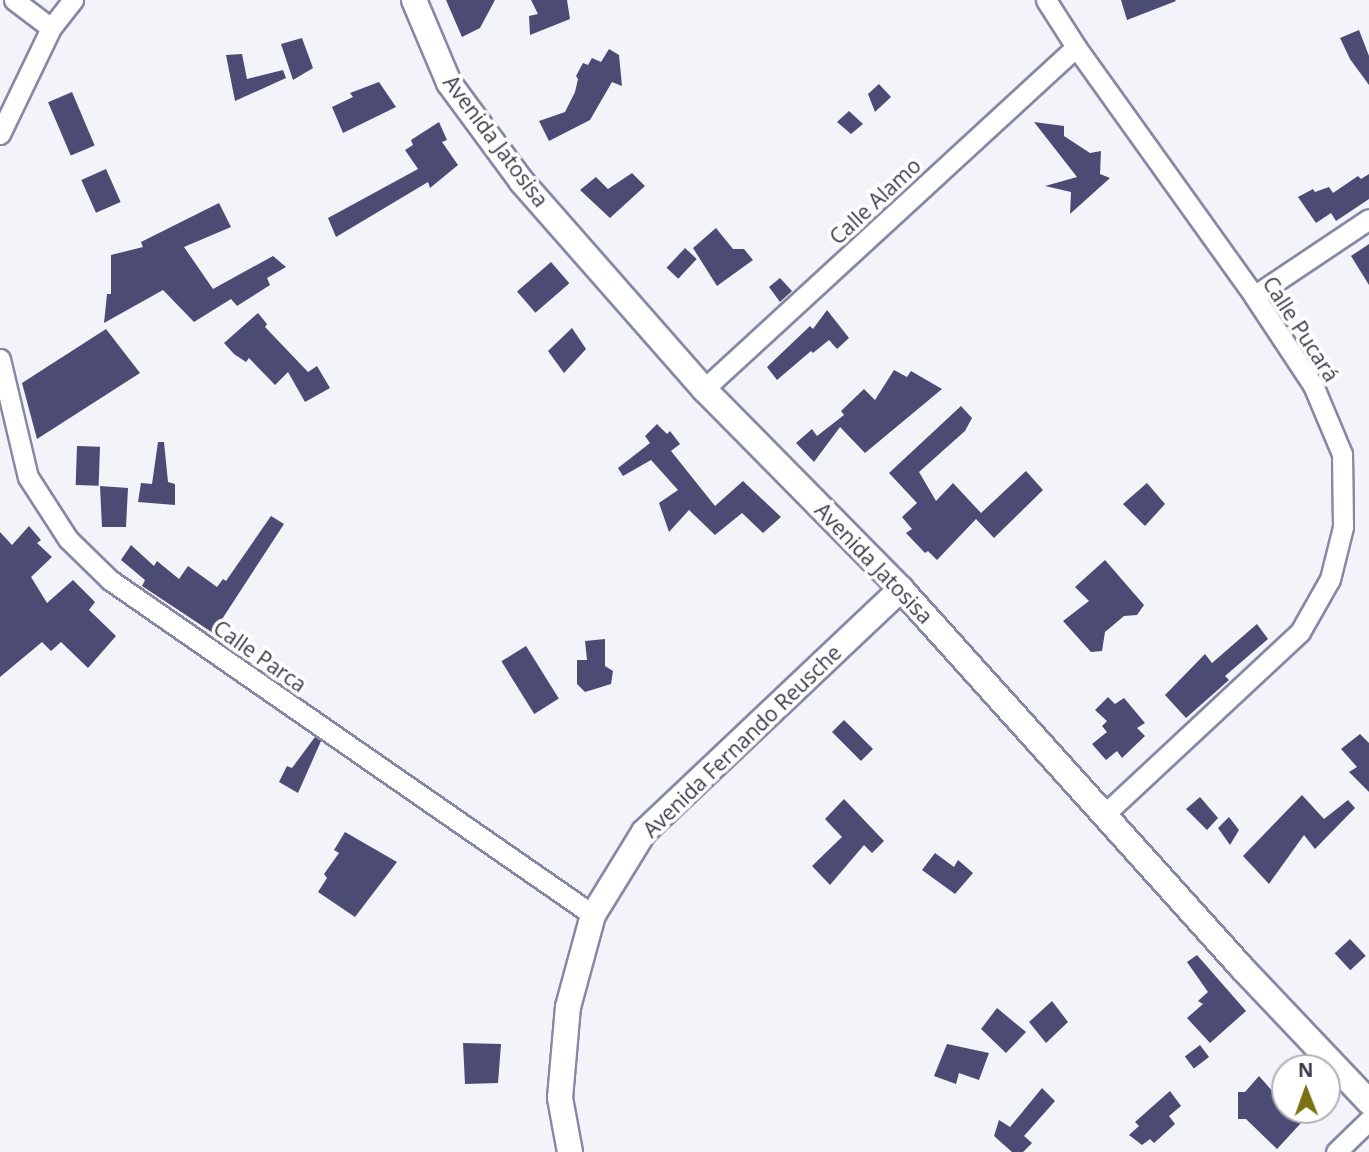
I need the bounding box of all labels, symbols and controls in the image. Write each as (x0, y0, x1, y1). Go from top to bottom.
street label: Avenida Jatosisa (438, 70, 554, 212)
street label: Calle Alamo (824, 153, 926, 249)
street label: Calle Pucará (1258, 272, 1344, 386)
street label: Avenida Jatosisa (810, 497, 938, 629)
street label: Calle Parca (209, 615, 311, 697)
street label: Avenida Fernando Reusche (638, 640, 846, 842)
north arrow (1271, 1054, 1341, 1124)
text: N (1298, 1057, 1314, 1083)

